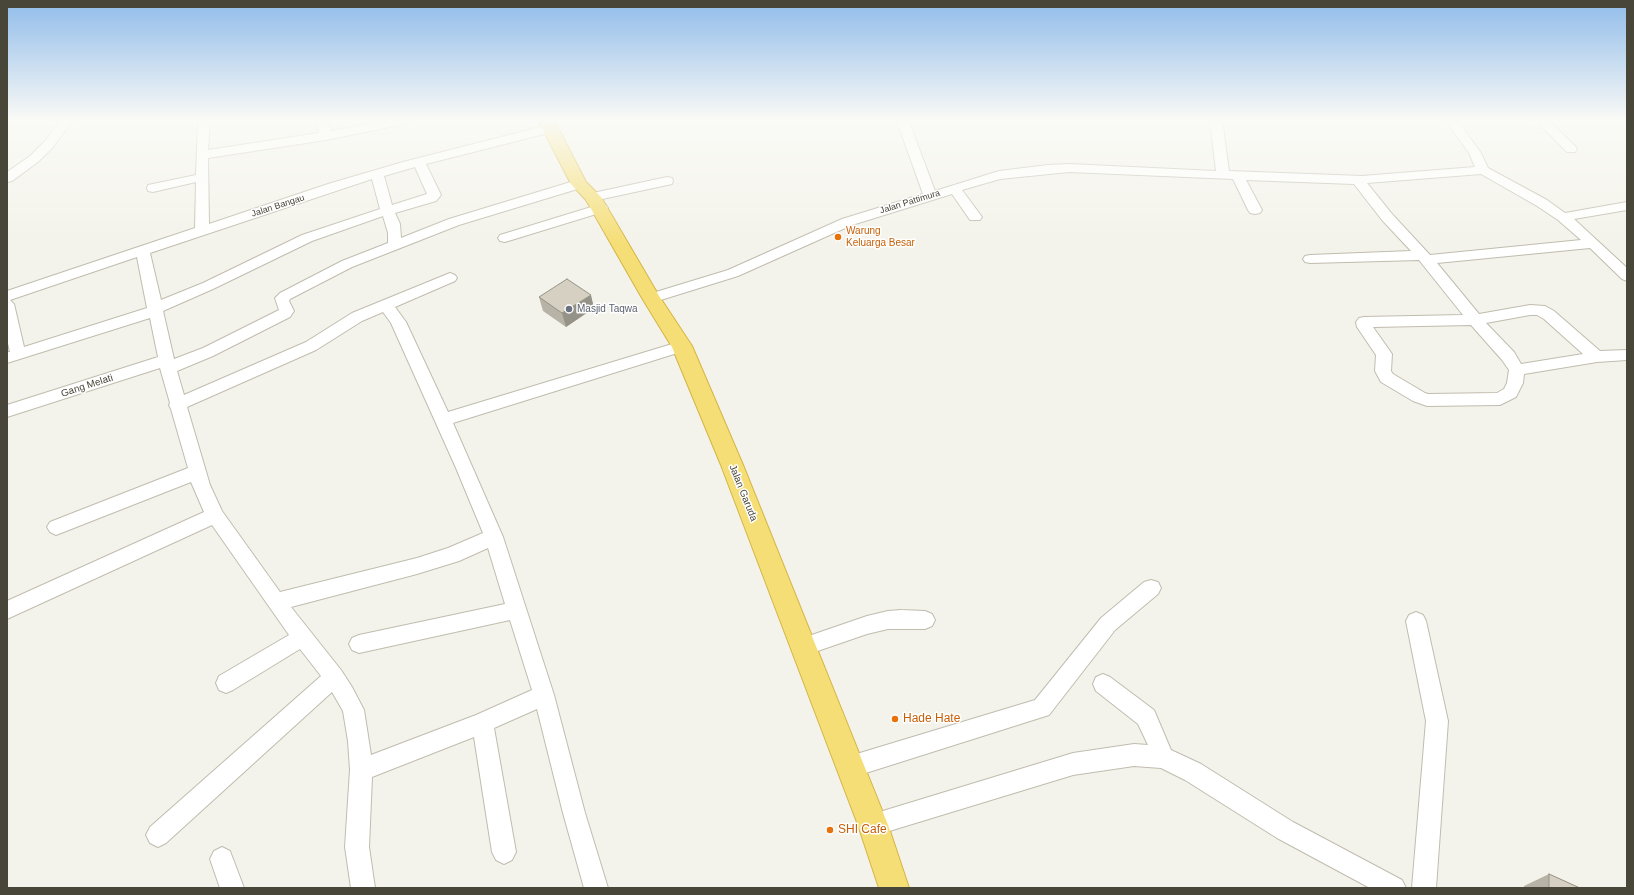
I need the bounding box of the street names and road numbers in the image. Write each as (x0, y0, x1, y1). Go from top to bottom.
street label: Jalan Pattimura (879, 188, 941, 216)
street label: Jalan Bangau (250, 192, 306, 220)
street label: Gang Melati (60, 372, 114, 400)
street label: Jalan Garuda (726, 463, 760, 523)

